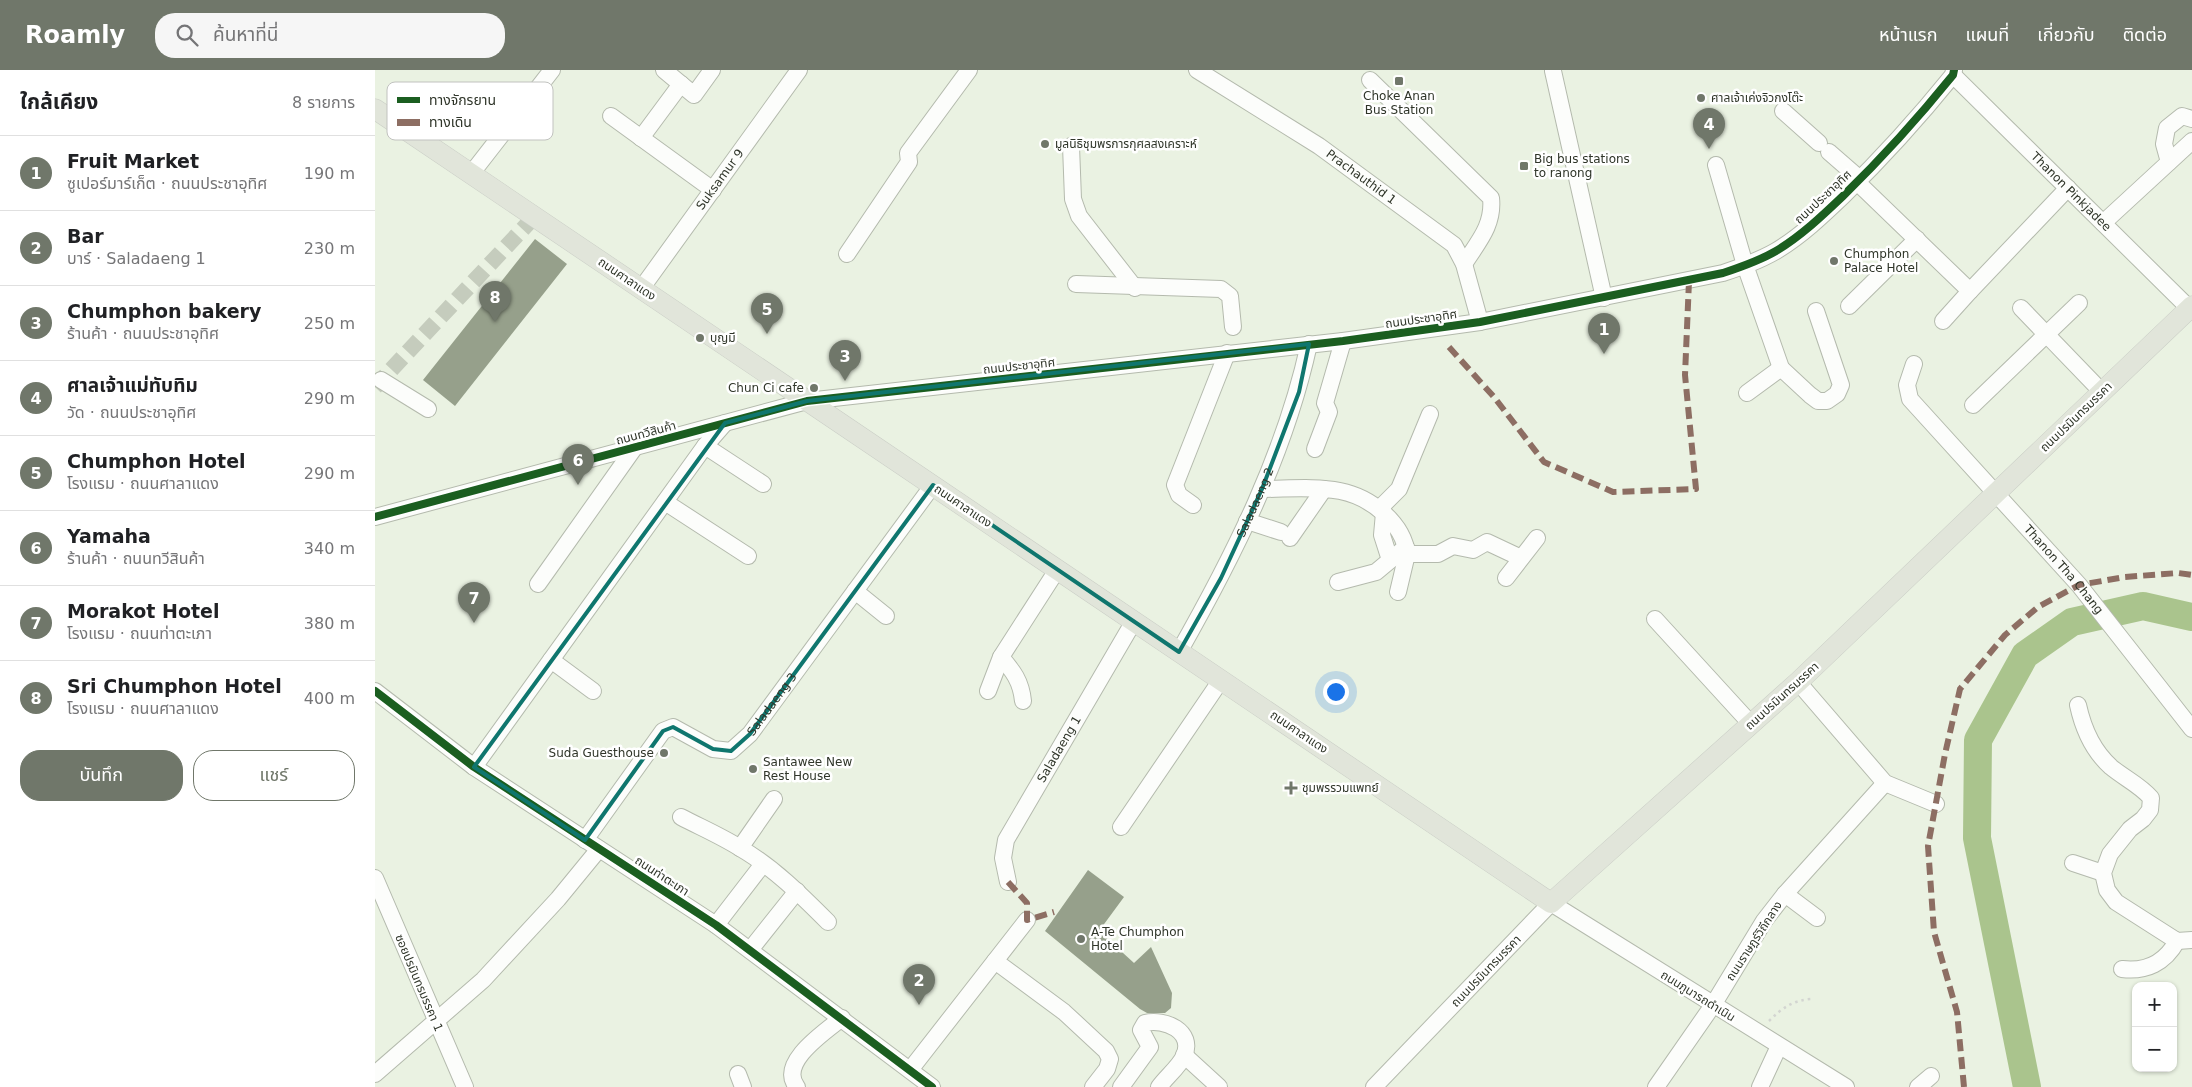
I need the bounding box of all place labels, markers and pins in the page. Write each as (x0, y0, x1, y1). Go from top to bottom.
marker: Choke Anan Bus Station (1393, 75, 1405, 87)
place label: Choke Anan Bus Station (1363, 89, 1435, 117)
place label: ศาลเจ้าเค่งจิวกงโต๊ะ (1711, 91, 1803, 105)
marker: ศาลเจ้าเค่งจิวกงโต๊ะ (1695, 92, 1707, 104)
pin: 4 (1693, 108, 1725, 149)
place label: มูลนิธิชุมพรการกุศลสงเคราะห์ (1055, 137, 1197, 151)
marker: มูลนิธิชุมพรการกุศลสงเคราะห์ (1039, 138, 1051, 150)
place label: Big bus stations to ranong (1534, 152, 1630, 180)
marker: Big bus stations to ranong (1518, 160, 1530, 172)
place label: Chumphon Palace Hotel (1844, 247, 1918, 275)
marker: Chumphon Palace Hotel (1828, 255, 1840, 267)
pin: 8 (479, 281, 511, 322)
pin: 5 (751, 293, 783, 334)
pin: 1 (1588, 313, 1620, 354)
place label: บุญมี (710, 331, 736, 345)
marker: บุญมี (694, 332, 706, 344)
pin: 3 (829, 340, 861, 381)
place label: Chun Ci cafe (728, 381, 804, 395)
marker: Chun Ci cafe (808, 382, 820, 394)
pin: 6 (562, 444, 594, 485)
pin: 7 (458, 582, 490, 623)
place label: Suda Guesthouse (549, 746, 654, 760)
marker: Suda Guesthouse (658, 747, 670, 759)
place label: Santawee New Rest House (763, 755, 852, 783)
marker: Santawee New Rest House (747, 763, 759, 775)
marker: ชุมพรรวมแพทย์ (1284, 781, 1298, 795)
place label: ชุมพรรวมแพทย์ (1302, 781, 1379, 795)
place label: A-Te Chumphon Hotel (1091, 925, 1184, 953)
marker: A-Te Chumphon Hotel (1075, 933, 1087, 945)
pin: 2 (903, 964, 935, 1005)

